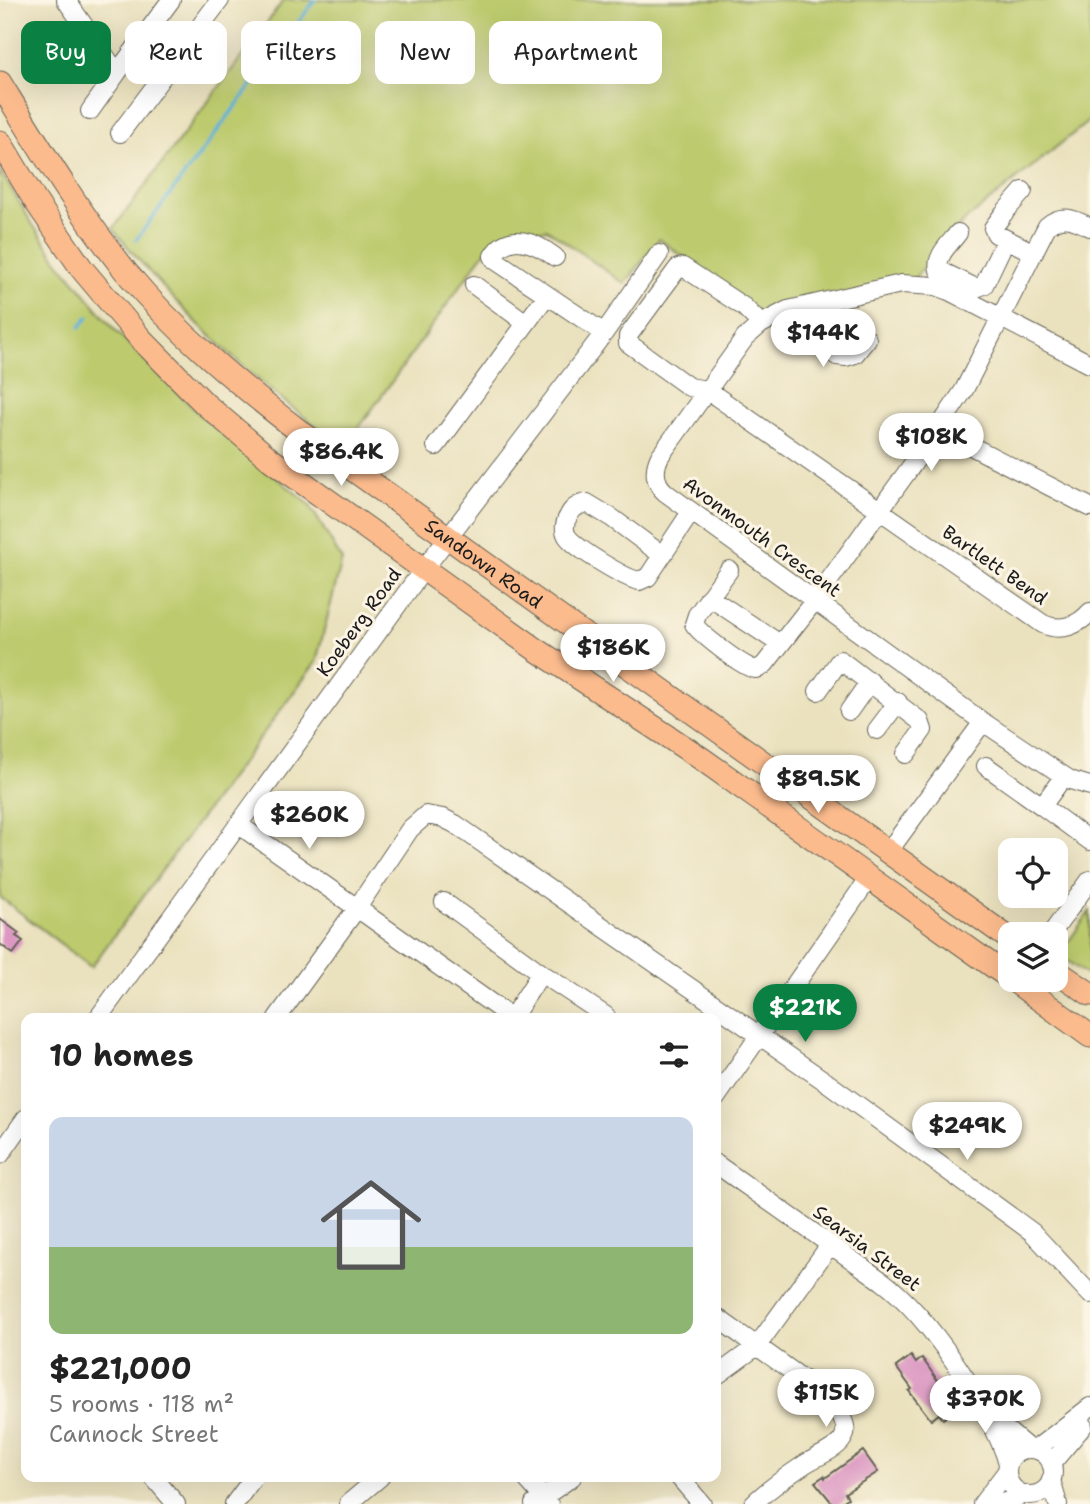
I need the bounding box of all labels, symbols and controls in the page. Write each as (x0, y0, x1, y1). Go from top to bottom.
chip: Buy (21, 21, 111, 84)
chip: Rent (125, 21, 227, 84)
chip: Filters (241, 21, 361, 84)
chip: New (375, 21, 475, 84)
chip: Apartment (489, 21, 662, 84)
pin: $144K (774, 310, 872, 369)
text: $144K (787, 317, 859, 347)
pin: $108K (882, 414, 980, 473)
text: $108K (895, 421, 967, 451)
pin: $86.4K (284, 428, 398, 488)
text: $86.4K (299, 436, 383, 466)
street label: Avonmouth Crescent (678, 471, 846, 603)
street label: Sandown Road (420, 513, 548, 614)
street label: Bartlett Bend (937, 519, 1053, 611)
street label: Koeberg Road (311, 562, 407, 682)
pin: $186K (564, 624, 662, 684)
text: $186K (576, 632, 650, 662)
pin: $89.5K (761, 756, 875, 815)
text: $89.5K (776, 763, 860, 793)
pin: $260K (260, 792, 358, 851)
text: $260K (270, 799, 348, 829)
map controls (998, 838, 1068, 992)
button: locate (998, 838, 1068, 908)
button: layers (998, 922, 1068, 992)
pin: $221K (756, 984, 854, 1044)
text: $221K (769, 992, 841, 1022)
text: 10 homes (49, 1035, 194, 1076)
icon: filters (655, 1036, 693, 1074)
pin: $249K (918, 1102, 1016, 1162)
text: $249K (928, 1110, 1006, 1140)
icon: home (308, 1162, 434, 1288)
street label: Searsia Street (808, 1199, 926, 1297)
text: $221,000 (49, 1348, 192, 1389)
pin: $115K (777, 1370, 875, 1429)
pin: $370K (936, 1376, 1034, 1435)
text: $115K (793, 1377, 859, 1407)
text: $370K (946, 1383, 1024, 1413)
text: 5 rooms · 118 m² (49, 1389, 234, 1419)
text: Cannock Street (49, 1419, 219, 1449)

